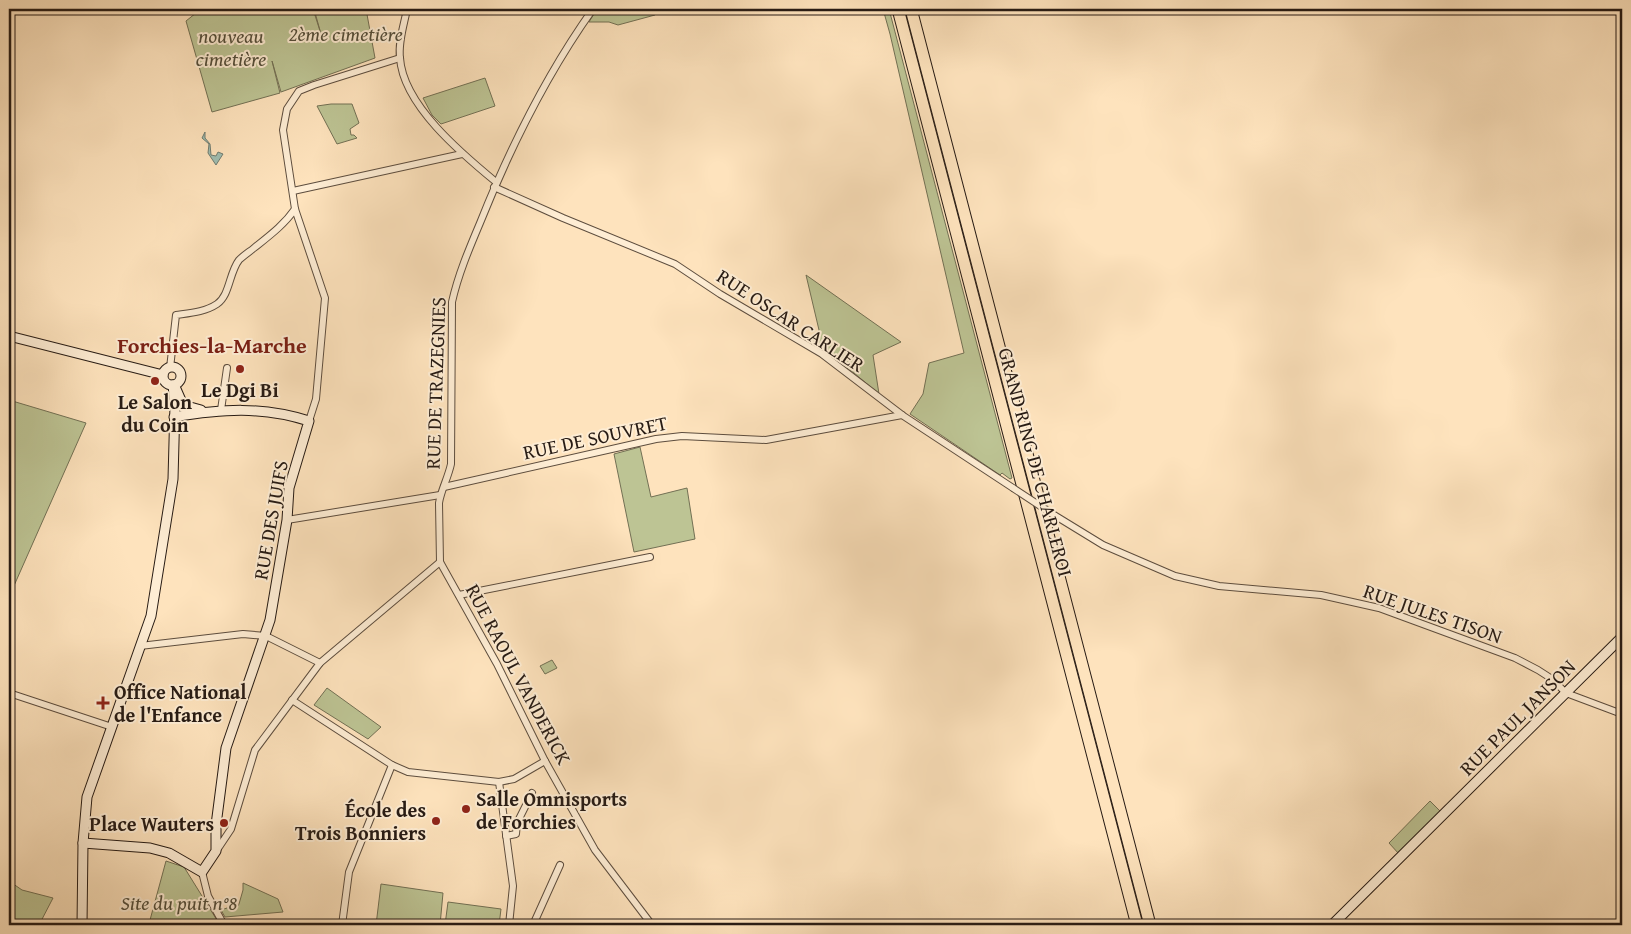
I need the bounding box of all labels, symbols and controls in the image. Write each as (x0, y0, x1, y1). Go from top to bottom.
park label: 2ème cimetière (288, 19, 403, 48)
park label: nouveau cimetière (196, 21, 266, 73)
street label: RUE OSCAR CARLIER (711, 261, 871, 379)
street label: RUE DE TRAZEGNIES (418, 296, 452, 470)
district label: Forchies-la-Marche (117, 329, 307, 361)
street label: GRAND RING DE CHARLEROI (991, 344, 1081, 580)
marker: Le Dgi Bi (234, 363, 246, 375)
marker: Le Salon du Coin (149, 375, 161, 387)
place label: Le Dgi Bi (201, 375, 279, 404)
place label: Le Salon du Coin (118, 387, 192, 439)
street label: RUE DE SOUVRET (520, 408, 670, 466)
street label: RUE DES JUIFS (245, 458, 295, 582)
street label: RUE JULES TISON (1360, 576, 1506, 650)
street label: RUE RAOUL VANDERICK (459, 578, 579, 770)
street label: RUE PAUL JANSON (1452, 652, 1582, 782)
place label: Office National de l'Enfance (114, 677, 247, 729)
marker: Office National de l'Enfance (96, 696, 110, 710)
place label: Salle Omnisports de Forchies (476, 784, 627, 836)
place label: École des Trois Bonniers (295, 795, 426, 847)
marker: Salle Omnisports de Forchies (460, 803, 472, 815)
place label: Place Wauters (89, 809, 214, 838)
marker: École des Trois Bonniers (430, 815, 442, 827)
marker: Place Wauters (218, 817, 230, 829)
park label: Site du puit n°8 (121, 888, 237, 917)

